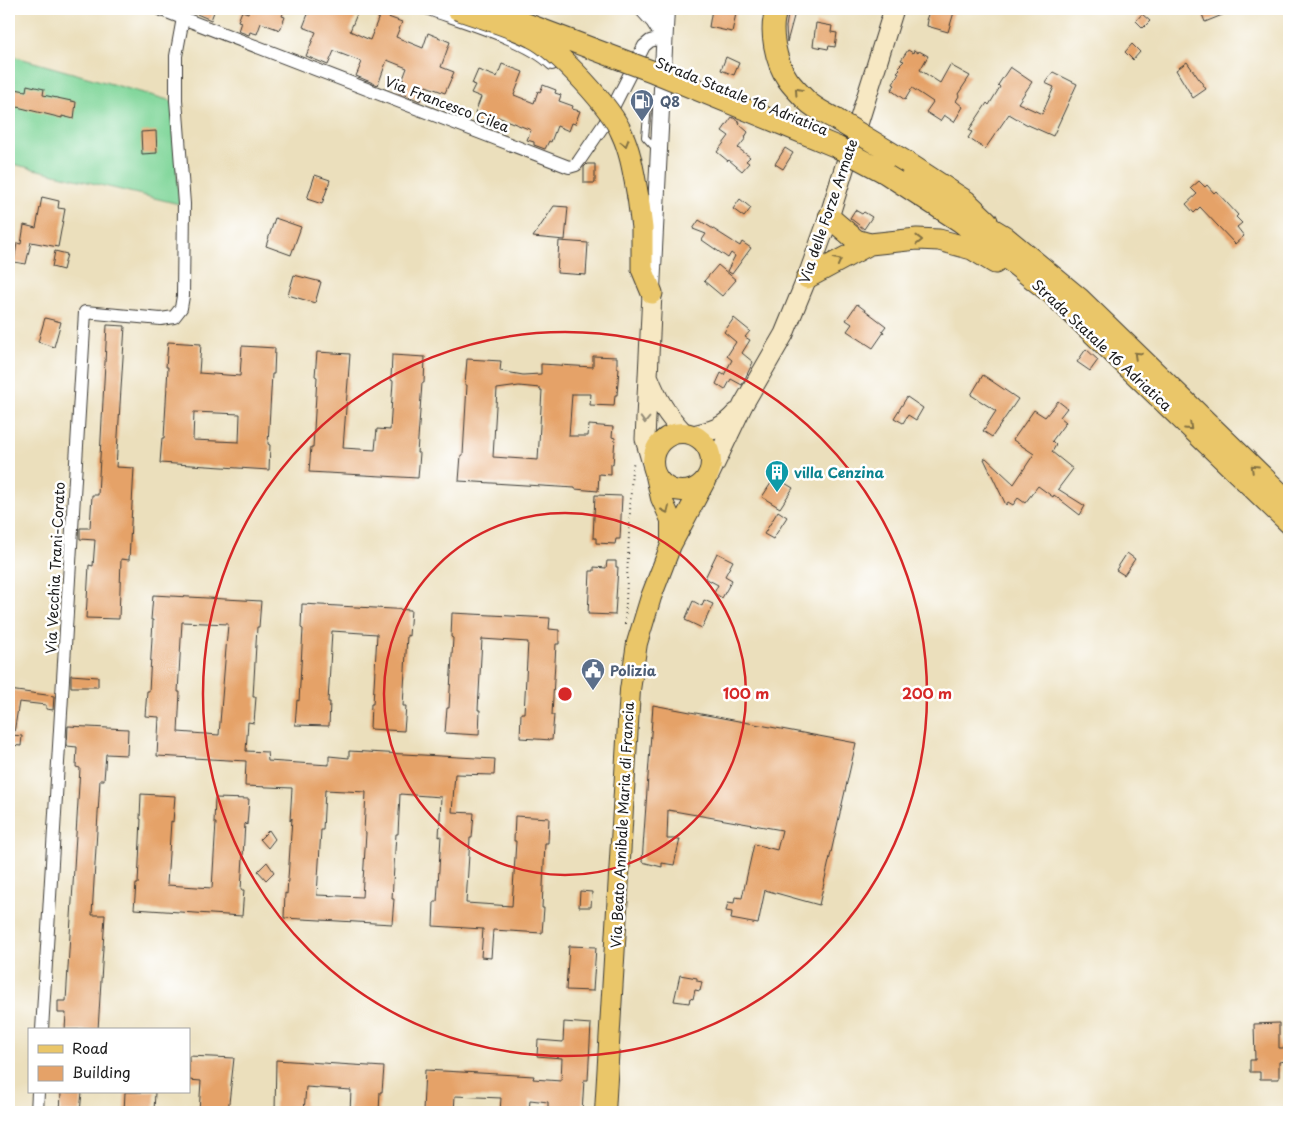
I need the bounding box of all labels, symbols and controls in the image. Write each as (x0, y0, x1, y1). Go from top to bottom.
street label: Strada Statale 16 Adriatica (652, 52, 832, 140)
street label: Via Francesco Cilea (382, 71, 513, 138)
one-way arrow (795, 87, 804, 96)
fuel station icon: Q8 (629, 88, 655, 122)
place label: Q8 (660, 91, 680, 112)
street label: Via delle Forze Armate (793, 136, 863, 286)
one-way arrow (620, 138, 630, 147)
one-way arrow (916, 235, 923, 245)
one-way arrow (833, 257, 842, 267)
street label: Strada Statale 16 Adriatica (1027, 274, 1177, 416)
one-way arrow (1134, 352, 1143, 361)
one-way arrow (640, 416, 651, 424)
one-way arrow (1183, 421, 1192, 430)
building icon: villa Cenzina (764, 459, 790, 493)
place label: villa Cenzina (794, 462, 884, 483)
one-way arrow (1251, 465, 1260, 474)
street label: Via Vecchia Trani-Corato (40, 481, 70, 655)
one-way arrow (660, 505, 671, 514)
public building icon: Polizia (580, 657, 606, 691)
place label: Polizia (610, 660, 657, 681)
text: 100 m (723, 681, 769, 704)
text: 200 m (902, 681, 952, 704)
centre of rings (556, 685, 574, 703)
street label: Via Beato Annibale Maria di Francia (605, 701, 639, 949)
legend (28, 1028, 190, 1094)
text: Road (72, 1036, 108, 1059)
text: Building (72, 1060, 131, 1083)

